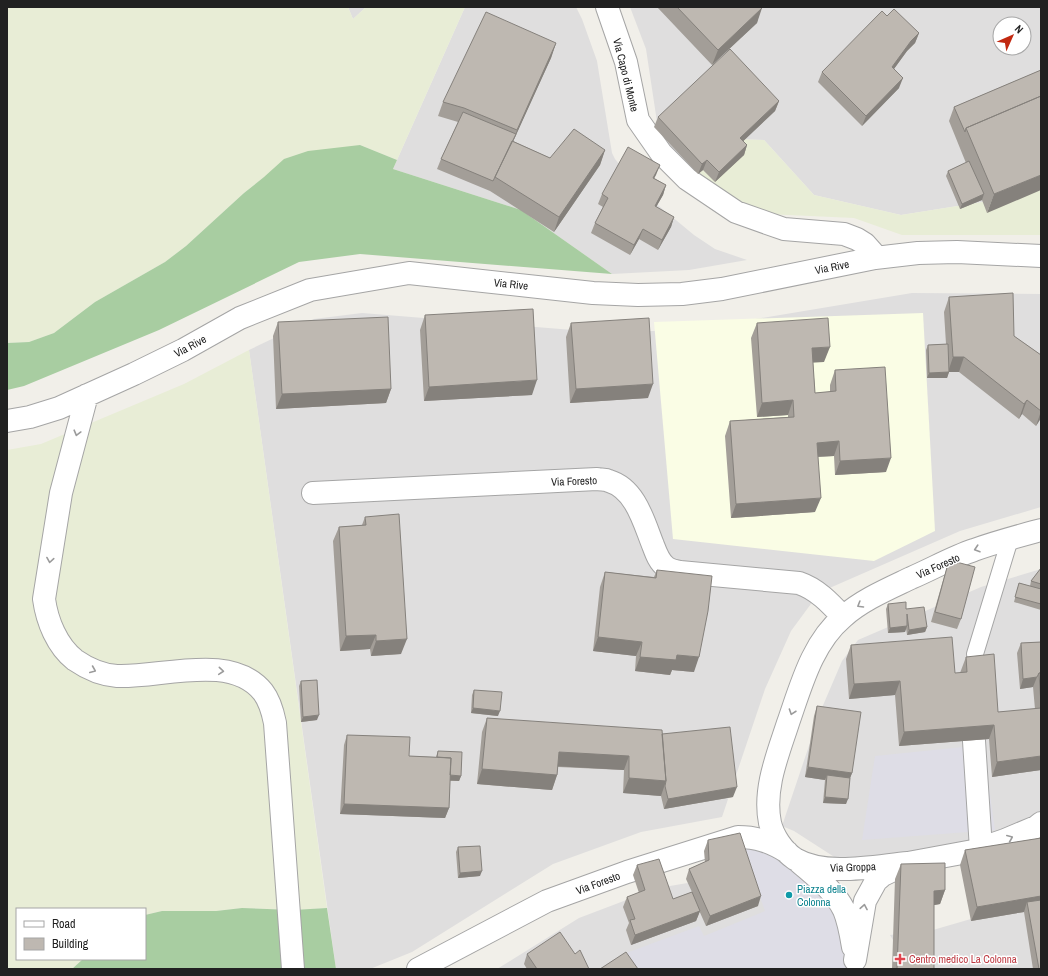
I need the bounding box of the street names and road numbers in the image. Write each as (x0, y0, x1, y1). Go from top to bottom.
street label: Via Capo di Monte (610, 37, 642, 113)
street label: Via Rive (814, 257, 850, 277)
street label: Via Rive (493, 275, 529, 293)
street label: Via Rive (172, 332, 208, 360)
street label: Via Foresto (551, 473, 597, 489)
street label: Via Foresto (914, 550, 962, 582)
street label: Via Groppa (830, 859, 876, 875)
street label: Via Foresto (574, 869, 622, 897)

